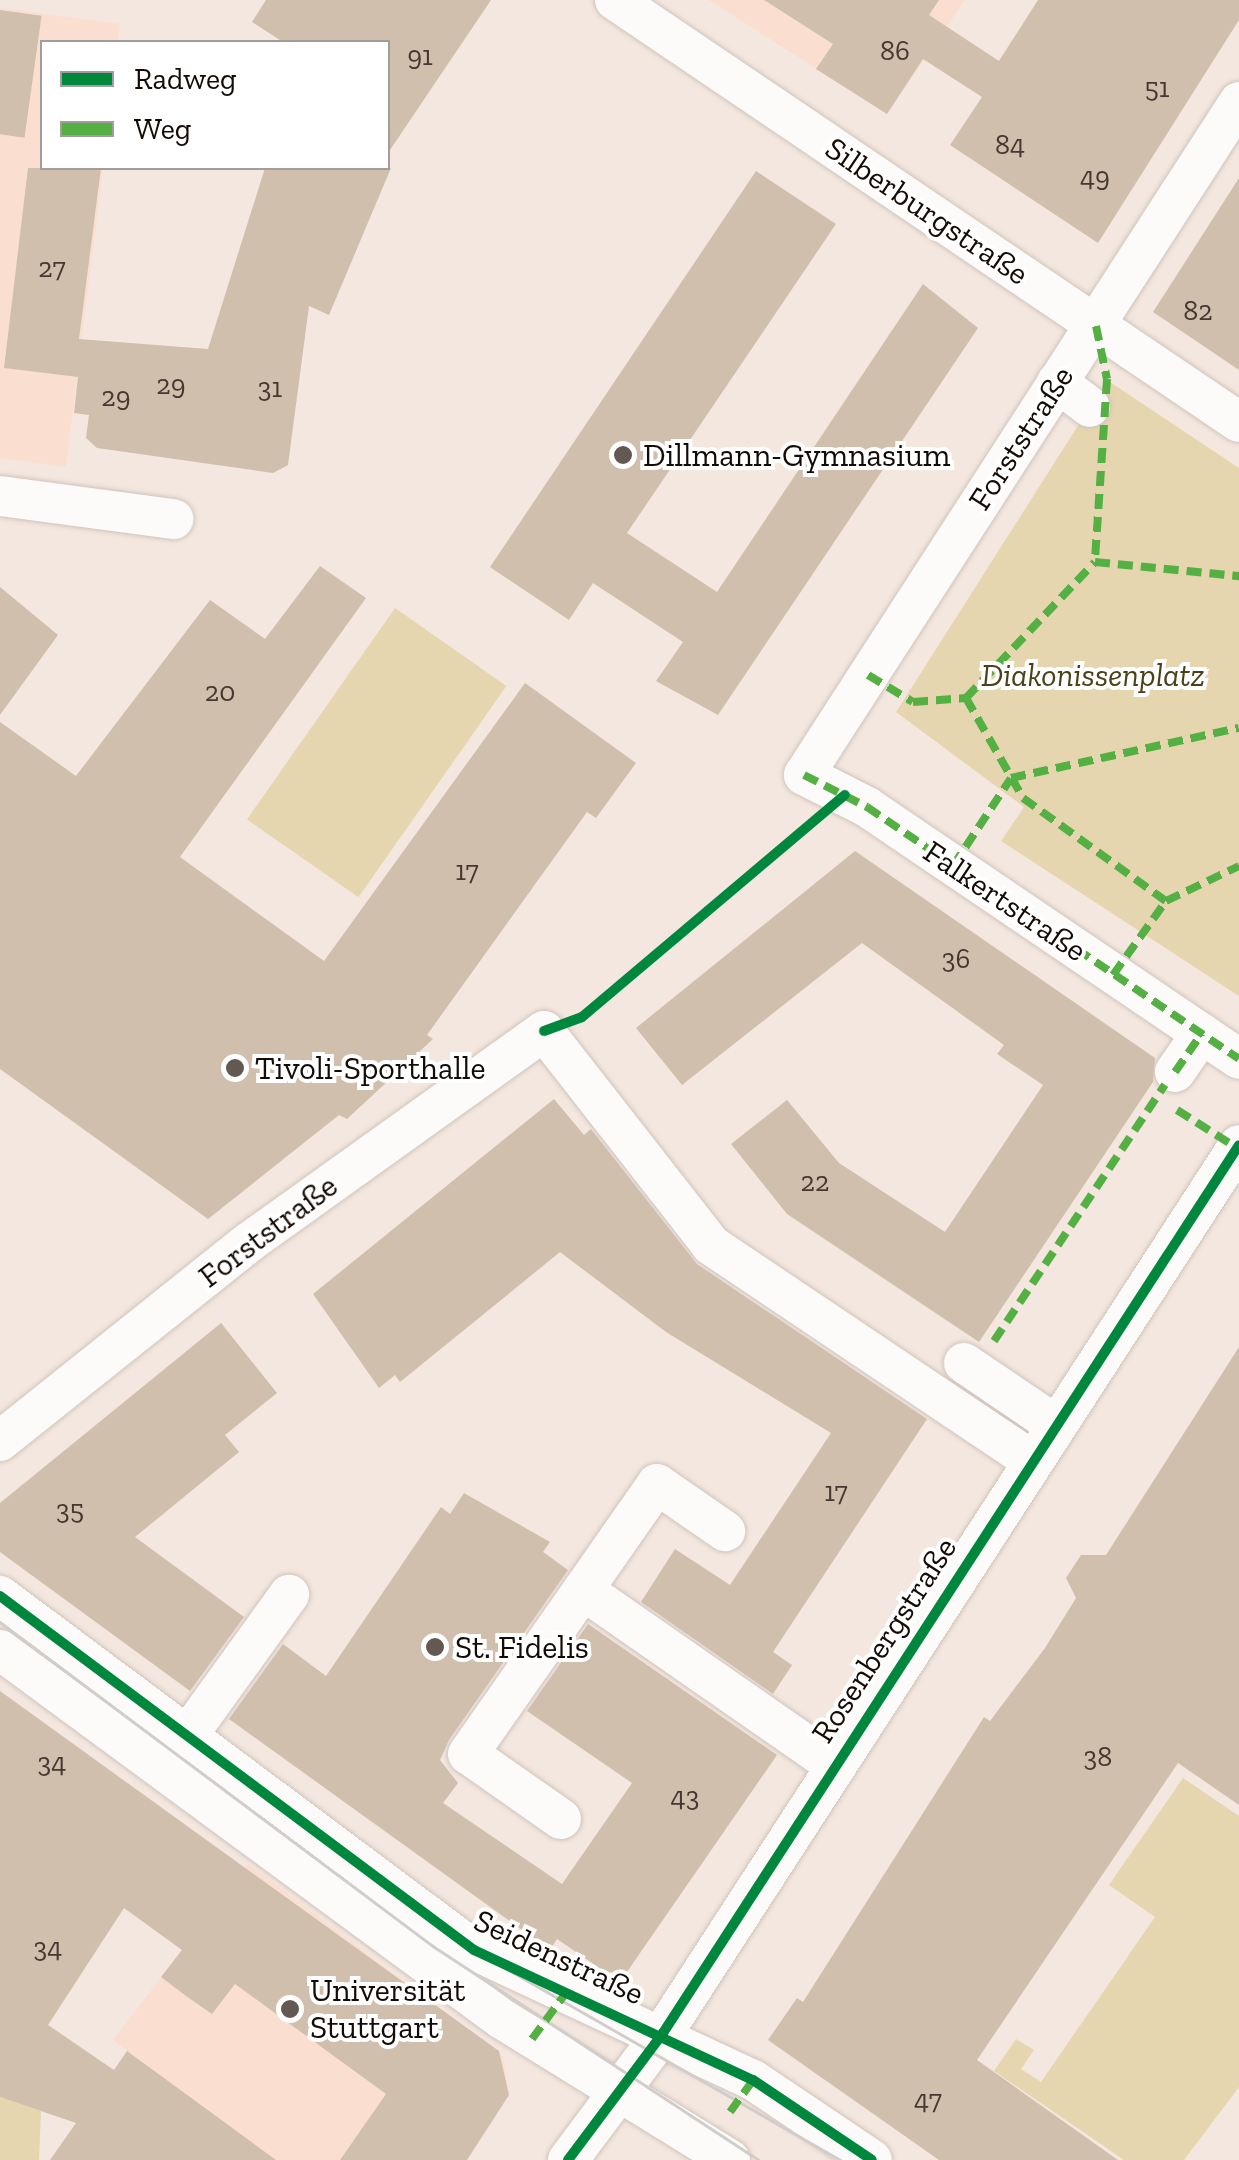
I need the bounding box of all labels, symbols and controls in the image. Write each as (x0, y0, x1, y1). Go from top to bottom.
house number: 86 (880, 34, 910, 68)
house number: 91 (407, 39, 433, 73)
legend (40, 40, 390, 170)
text: Radweg (134, 61, 236, 97)
house number: 51 (1144, 71, 1170, 105)
text: Weg (134, 111, 191, 147)
house number: 84 (995, 128, 1025, 162)
street label: Silberburgstraße (818, 129, 1036, 293)
house number: 49 (1080, 160, 1110, 194)
house number: 27 (38, 251, 66, 285)
house number: 82 (1183, 294, 1213, 328)
street label: Forststraße (960, 359, 1082, 517)
house number: 29 (156, 368, 186, 402)
house number: 31 (258, 371, 282, 405)
house number: 29 (101, 380, 131, 414)
place label: Dillmann-Gymnasium (643, 436, 950, 474)
marker: Dillmann-Gymnasium (612, 444, 634, 466)
park label: Diakonissenplatz (981, 656, 1205, 694)
house number: 20 (205, 675, 235, 709)
street label: Falkertstraße (916, 832, 1094, 970)
house number: 17 (455, 854, 479, 888)
house number: 36 (942, 942, 970, 976)
place label: Tivoli-Sporthalle (255, 1049, 485, 1087)
marker: Tivoli-Sporthalle (224, 1057, 246, 1079)
house number: 22 (801, 1165, 829, 1199)
street label: Forststraße (191, 1166, 345, 1296)
house number: 17 (824, 1475, 848, 1509)
house number: 35 (56, 1493, 84, 1527)
street label: Rosenbergstraße (803, 1530, 965, 1750)
place label: St. Fidelis (455, 1628, 589, 1666)
marker: St. Fidelis (424, 1636, 446, 1658)
house number: 38 (1084, 1740, 1112, 1774)
house number: 34 (38, 1746, 66, 1780)
house number: 43 (671, 1780, 699, 1814)
street label: Seidenstraße (468, 1901, 650, 2013)
house number: 34 (34, 1931, 62, 1965)
place label: Universität Stuttgart (310, 1972, 465, 2047)
marker: Universität Stuttgart (279, 1998, 301, 2020)
house number: 47 (914, 2083, 942, 2117)

